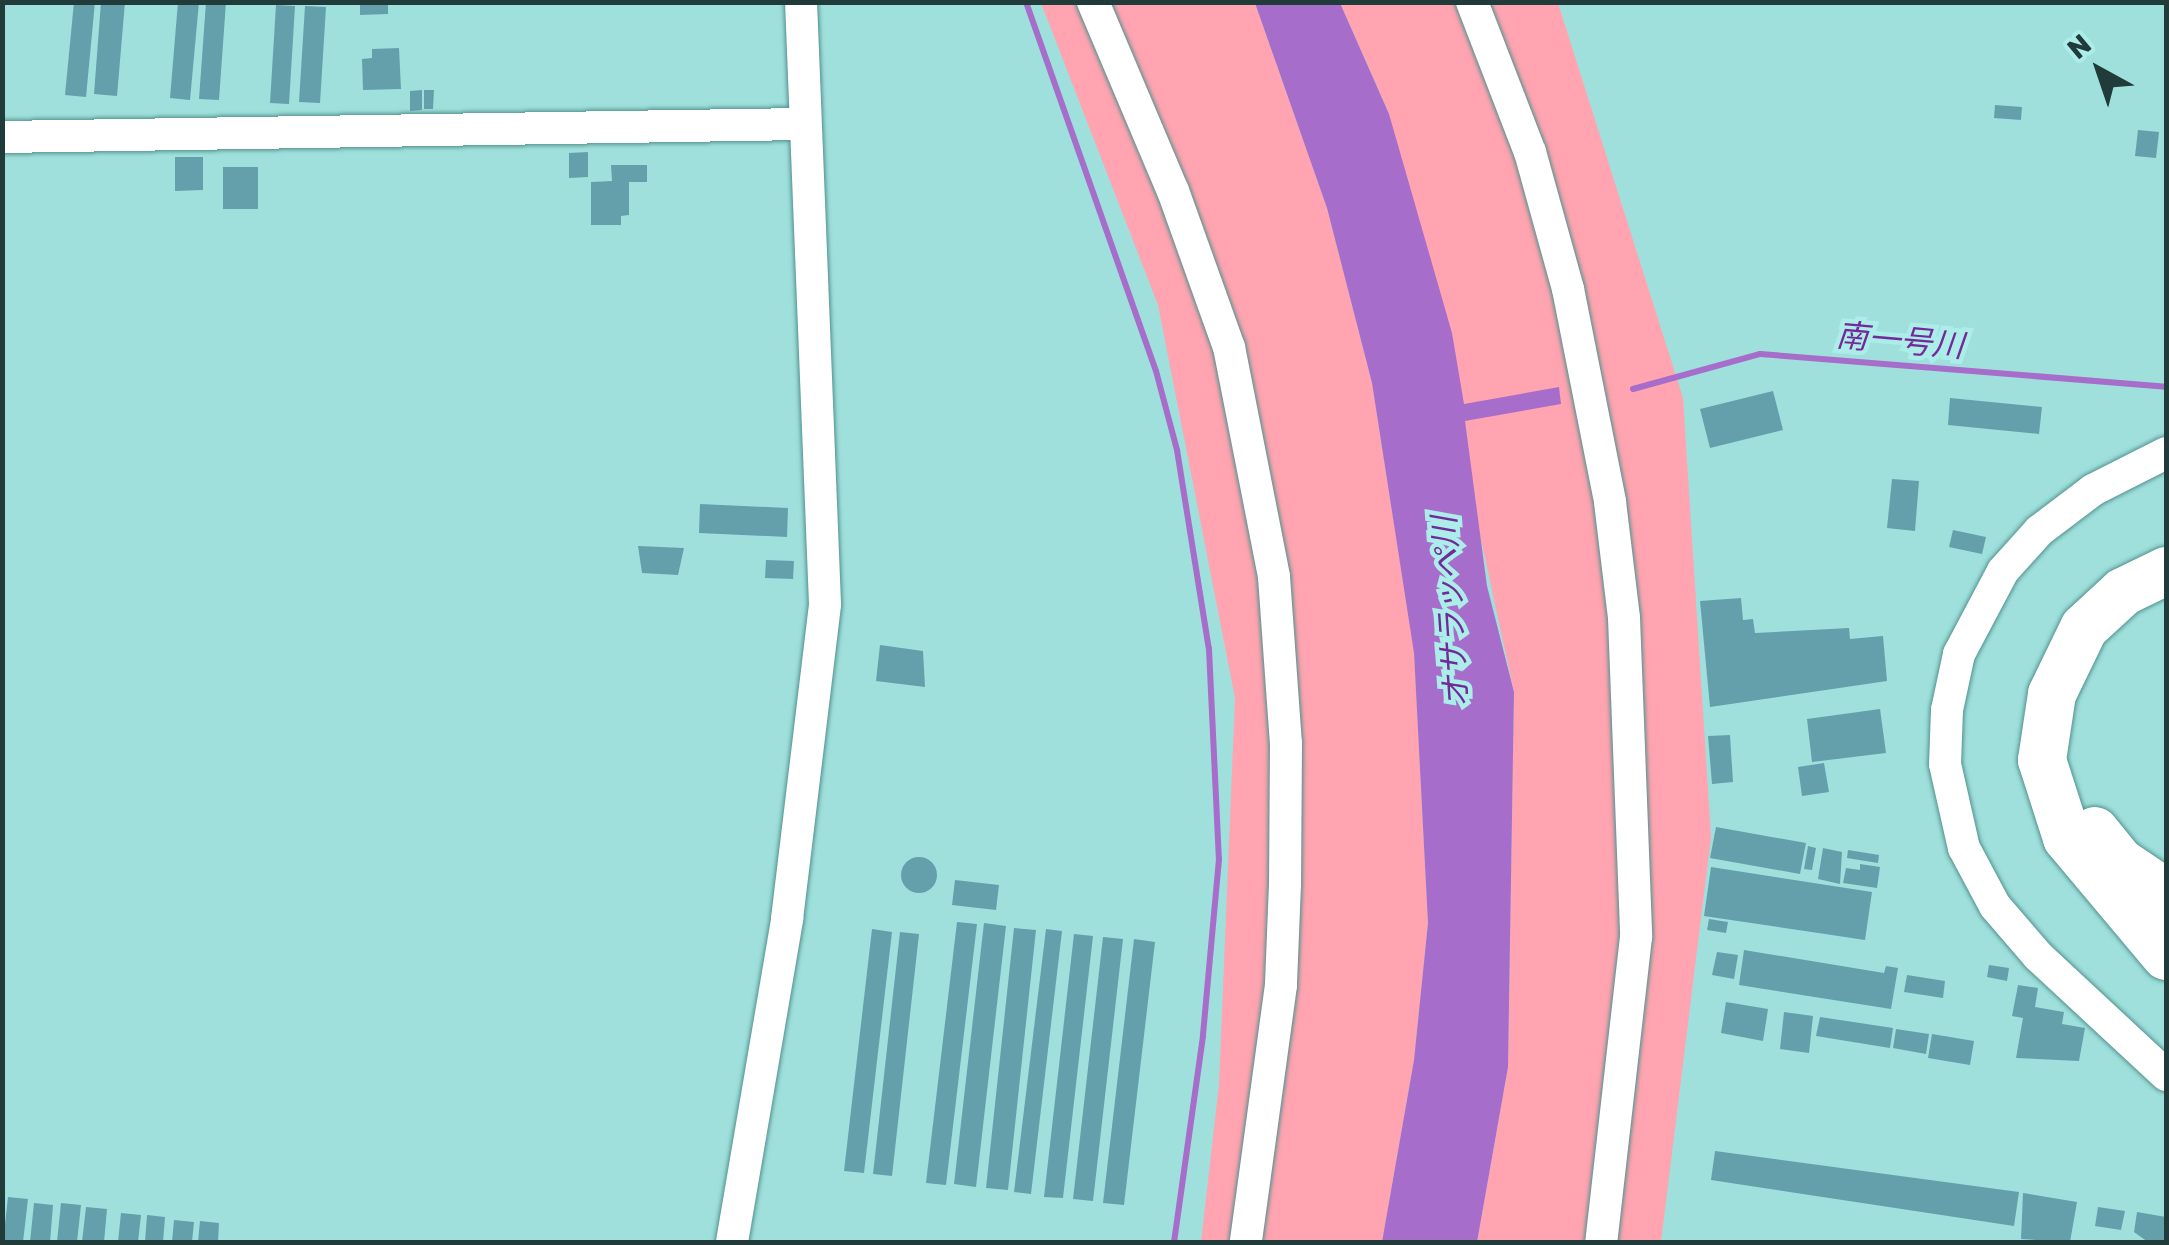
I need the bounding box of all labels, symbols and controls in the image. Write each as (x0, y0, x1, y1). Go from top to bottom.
north arrow (2049, 20, 2149, 120)
text: N (2061, 28, 2098, 66)
water label: 南一号川 (1835, 316, 1965, 366)
water label: オサラッペ川 (1425, 515, 1477, 709)

